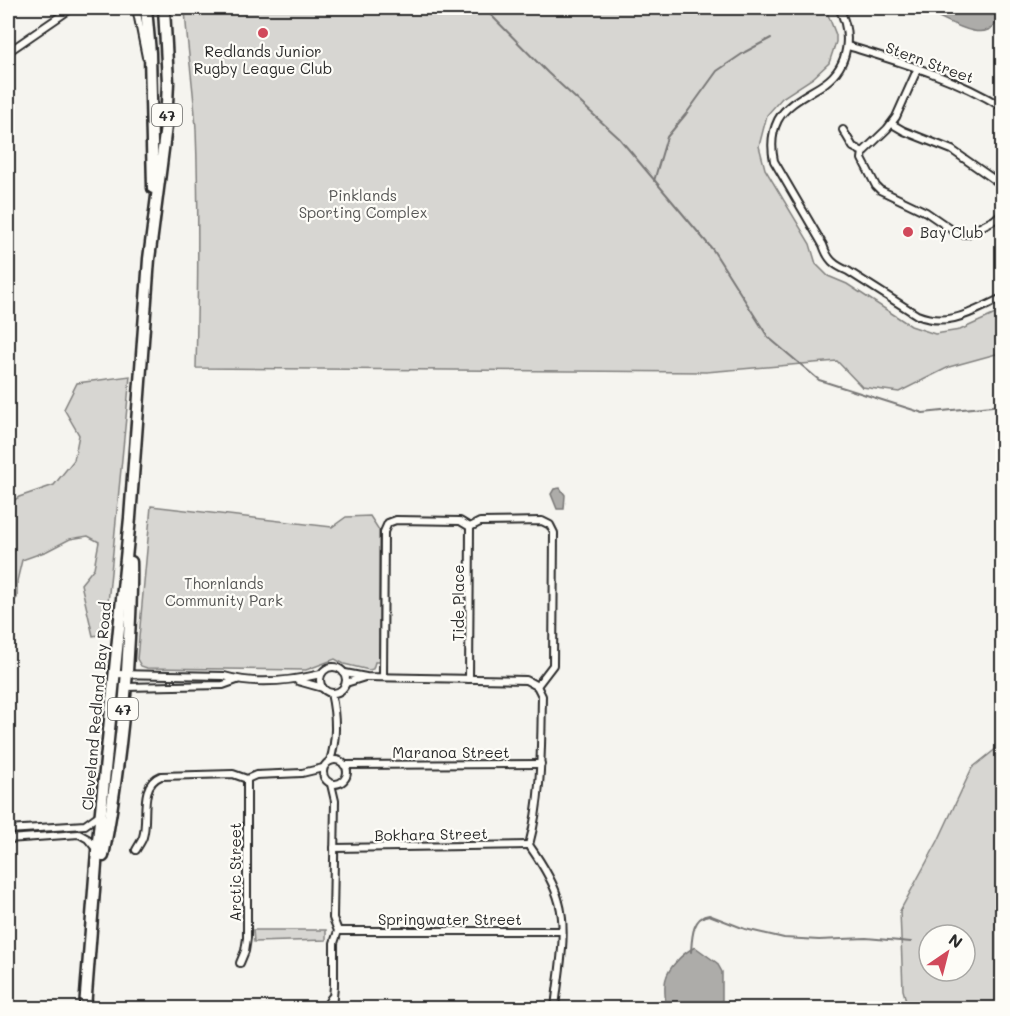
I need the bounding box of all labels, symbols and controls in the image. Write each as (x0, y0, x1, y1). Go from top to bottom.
marker: Redlands Junior Rugby League Club (256, 26, 270, 40)
street label: Stern Street (883, 37, 977, 87)
place label: Redlands Junior Rugby League Club (194, 41, 332, 78)
road number: 47 (152, 104, 182, 126)
park label: Pinklands Sporting Complex (299, 185, 428, 222)
place label: Bay Club (920, 222, 984, 242)
marker: Bay Club (901, 225, 915, 239)
street label: Tide Place (448, 565, 468, 641)
park label: Thornlands Community Park (165, 573, 283, 610)
street label: Cleveland Redland Bay Road (77, 601, 115, 811)
road number: 47 (108, 698, 138, 720)
street label: Maranoa Street (392, 742, 510, 762)
street label: Arctic Street (225, 822, 245, 922)
street label: Bokhara Street (374, 823, 488, 845)
street label: Springwater Street (378, 909, 522, 929)
north arrow (917, 923, 977, 983)
text: N (945, 928, 967, 952)

